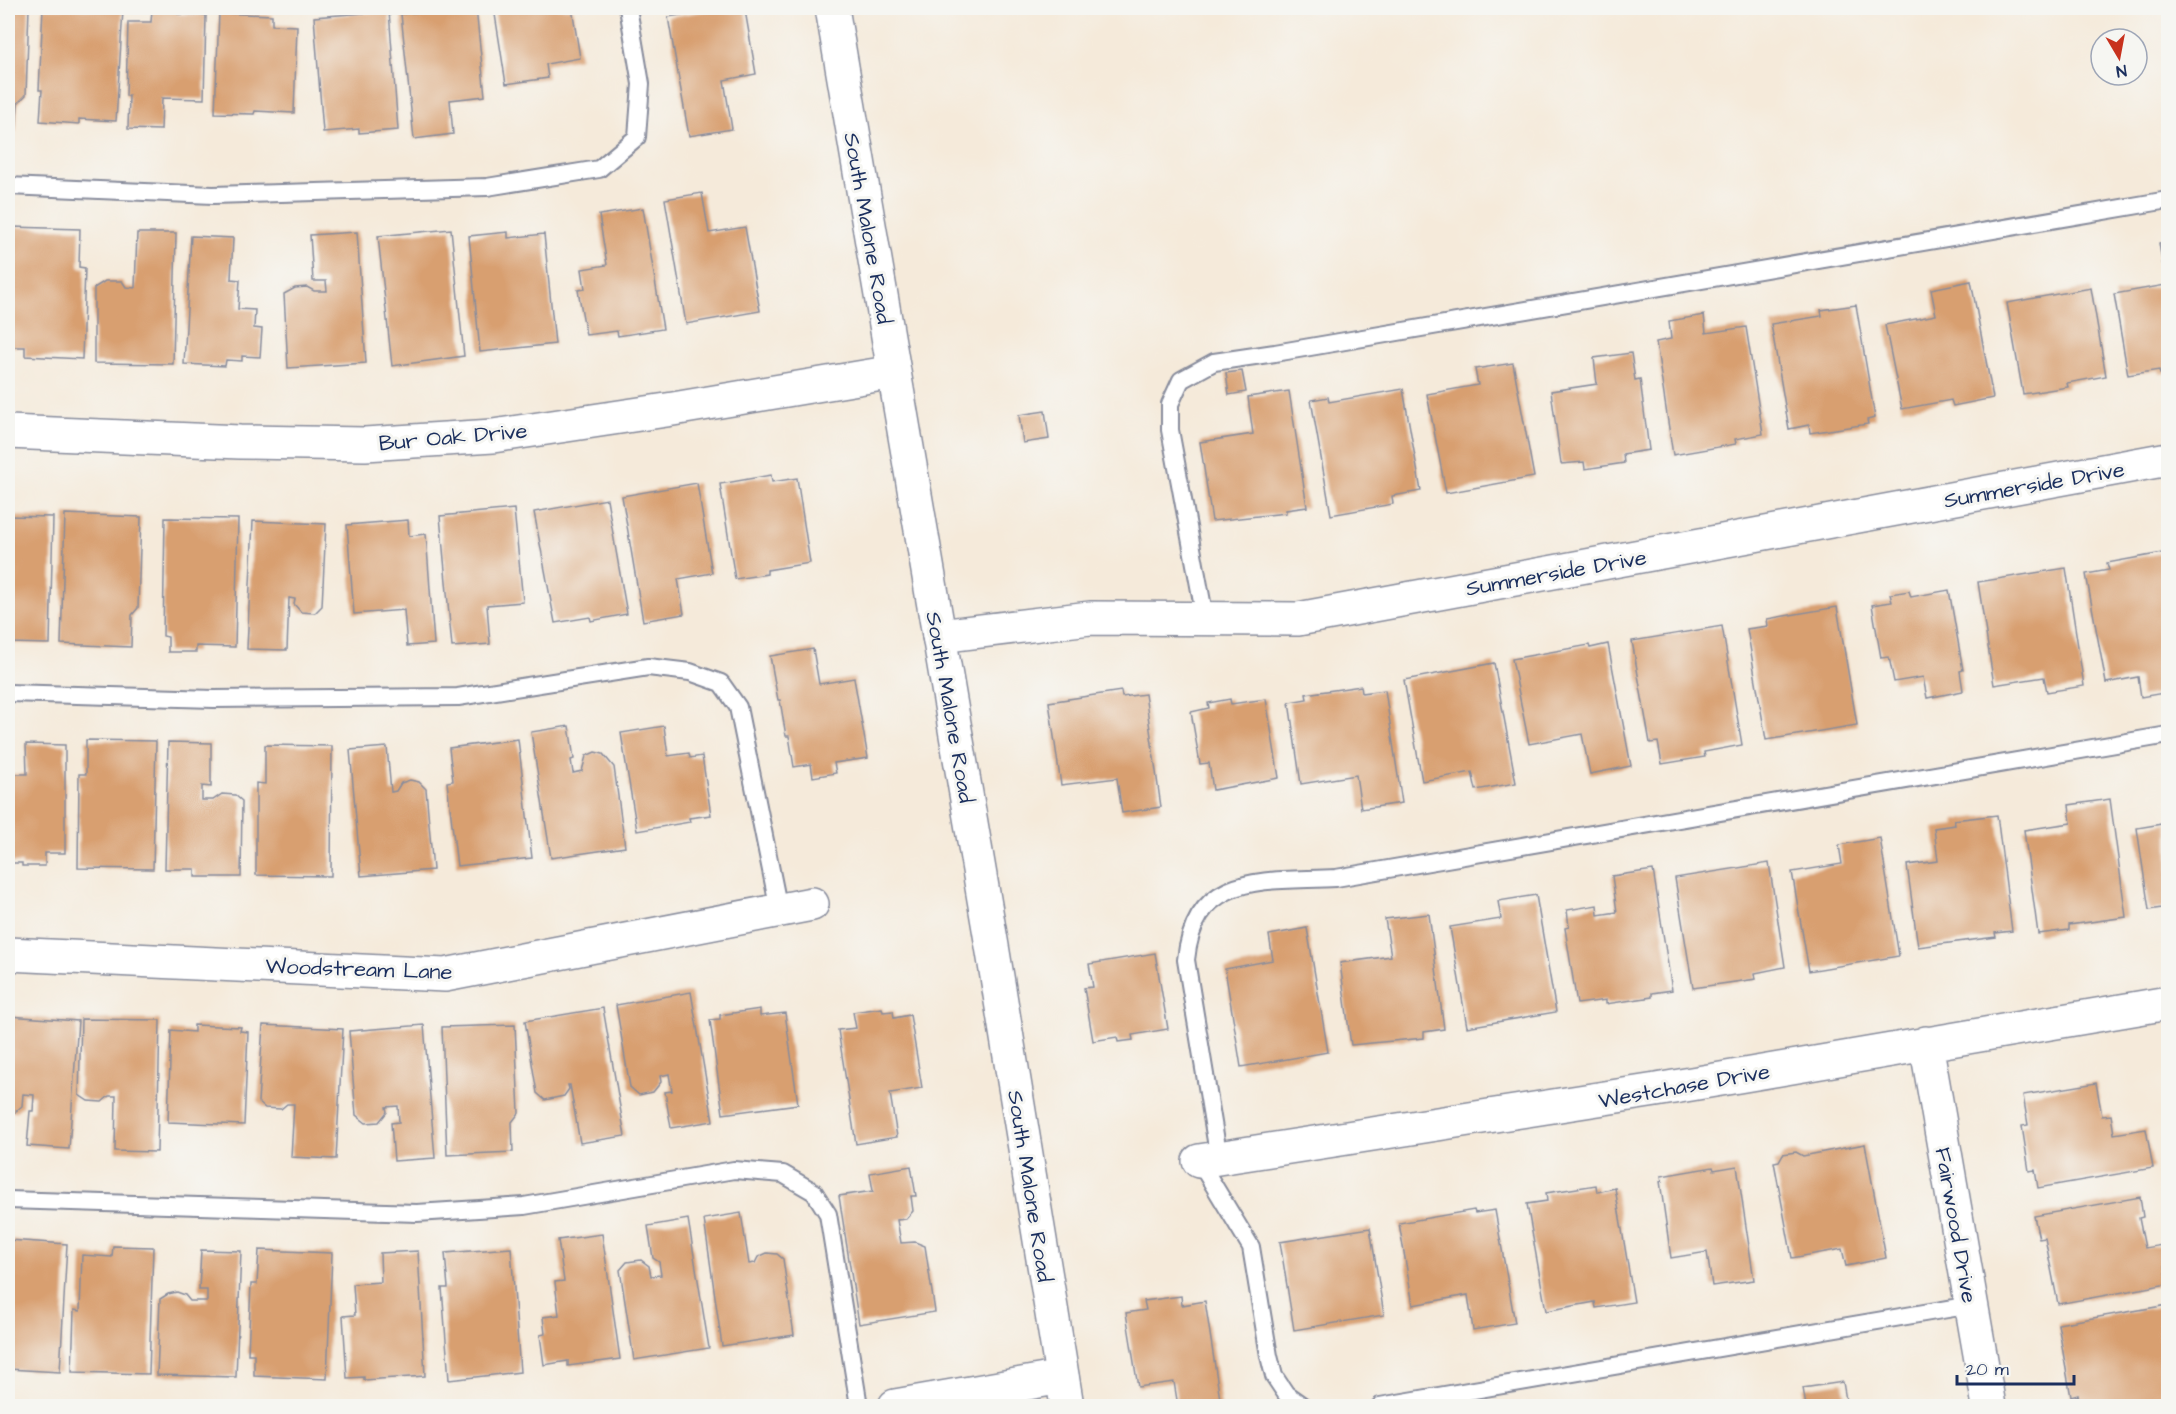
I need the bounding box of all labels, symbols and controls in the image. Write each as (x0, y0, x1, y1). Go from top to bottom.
north arrow (2089, 27, 2149, 87)
text: N (2115, 59, 2128, 82)
street label: South Malone Road (835, 130, 900, 326)
street label: Bur Oak Drive (378, 416, 529, 459)
street label: Summerside Drive (1941, 454, 2127, 517)
street label: Summerside Drive (1463, 542, 1649, 605)
street label: South Malone Road (917, 609, 982, 805)
street label: Woodstream Lane (265, 951, 453, 988)
street label: Westchase Drive (1596, 1056, 1772, 1117)
street label: South Malone Road (999, 1088, 1060, 1284)
street label: Fairwood Drive (1927, 1145, 1984, 1306)
scale bar (1957, 1348, 2074, 1386)
text: 20 m (1966, 1357, 2009, 1382)

